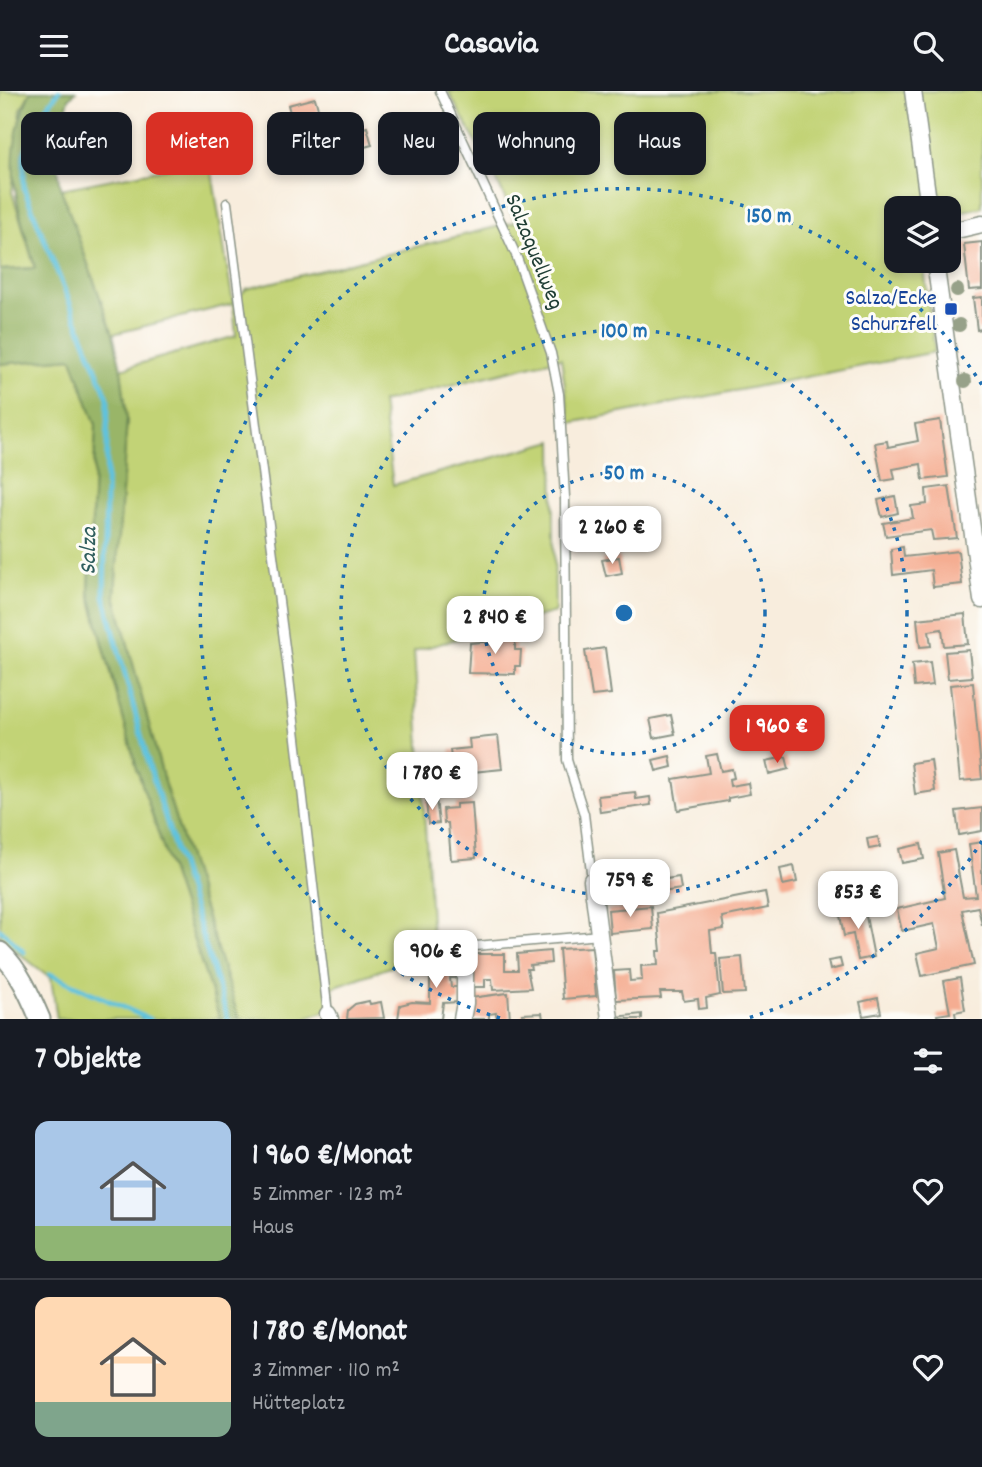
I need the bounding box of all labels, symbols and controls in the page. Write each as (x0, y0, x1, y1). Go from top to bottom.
text: Casavia (444, 23, 538, 69)
icon: menu (35, 27, 73, 65)
icon: search (909, 27, 947, 65)
chip: Kaufen (21, 112, 132, 175)
chip: Mieten (146, 112, 253, 175)
chip: Filter (267, 112, 364, 175)
chip: Neu (378, 112, 459, 175)
chip: Wohnung (473, 112, 600, 175)
chip: Haus (614, 112, 706, 175)
street label: Salzaquellweg (495, 189, 571, 315)
map controls (884, 196, 961, 273)
button: layers (884, 196, 961, 273)
text: 150 m (746, 203, 792, 233)
place label: Salza/Ecke Schurzfell (845, 283, 938, 342)
marker: Salza/Ecke Schurzfell (943, 301, 959, 317)
text: 100 m (601, 318, 647, 348)
text: 50 m (604, 460, 644, 490)
pin: 2 260 € (547, 507, 677, 566)
text: 2 260 € (578, 512, 646, 545)
water label: Salza (73, 525, 107, 575)
pin: 2 840 € (430, 596, 560, 656)
centre of rings (612, 601, 636, 625)
text: 2 840 € (463, 602, 527, 635)
pin: 1 960 € (712, 705, 842, 765)
text: 1 960 € (746, 711, 808, 744)
pin: 1 780 € (367, 753, 497, 812)
text: 1 780 € (403, 758, 461, 791)
pin: 759 € (581, 859, 679, 919)
text: 759 € (606, 865, 654, 898)
pin: 853 € (809, 871, 907, 931)
text: 853 € (834, 877, 882, 910)
pin: 906 € (387, 930, 485, 990)
text: 906 € (410, 936, 462, 969)
text: 7 Objekte (35, 1040, 141, 1083)
icon: filters (909, 1042, 947, 1080)
text: 1 960 €/Monat (252, 1136, 412, 1179)
icon: home (91, 1149, 175, 1233)
icon: heart (909, 1172, 947, 1210)
text: 5 Zimmer · 123 m² (252, 1179, 403, 1212)
text: Haus (252, 1212, 294, 1245)
text: 1 780 €/Monat (252, 1312, 407, 1355)
icon: home (91, 1325, 175, 1409)
icon: heart (909, 1348, 947, 1386)
text: 3 Zimmer · 110 m² (252, 1355, 400, 1388)
text: Hütteplatz (252, 1388, 345, 1421)

